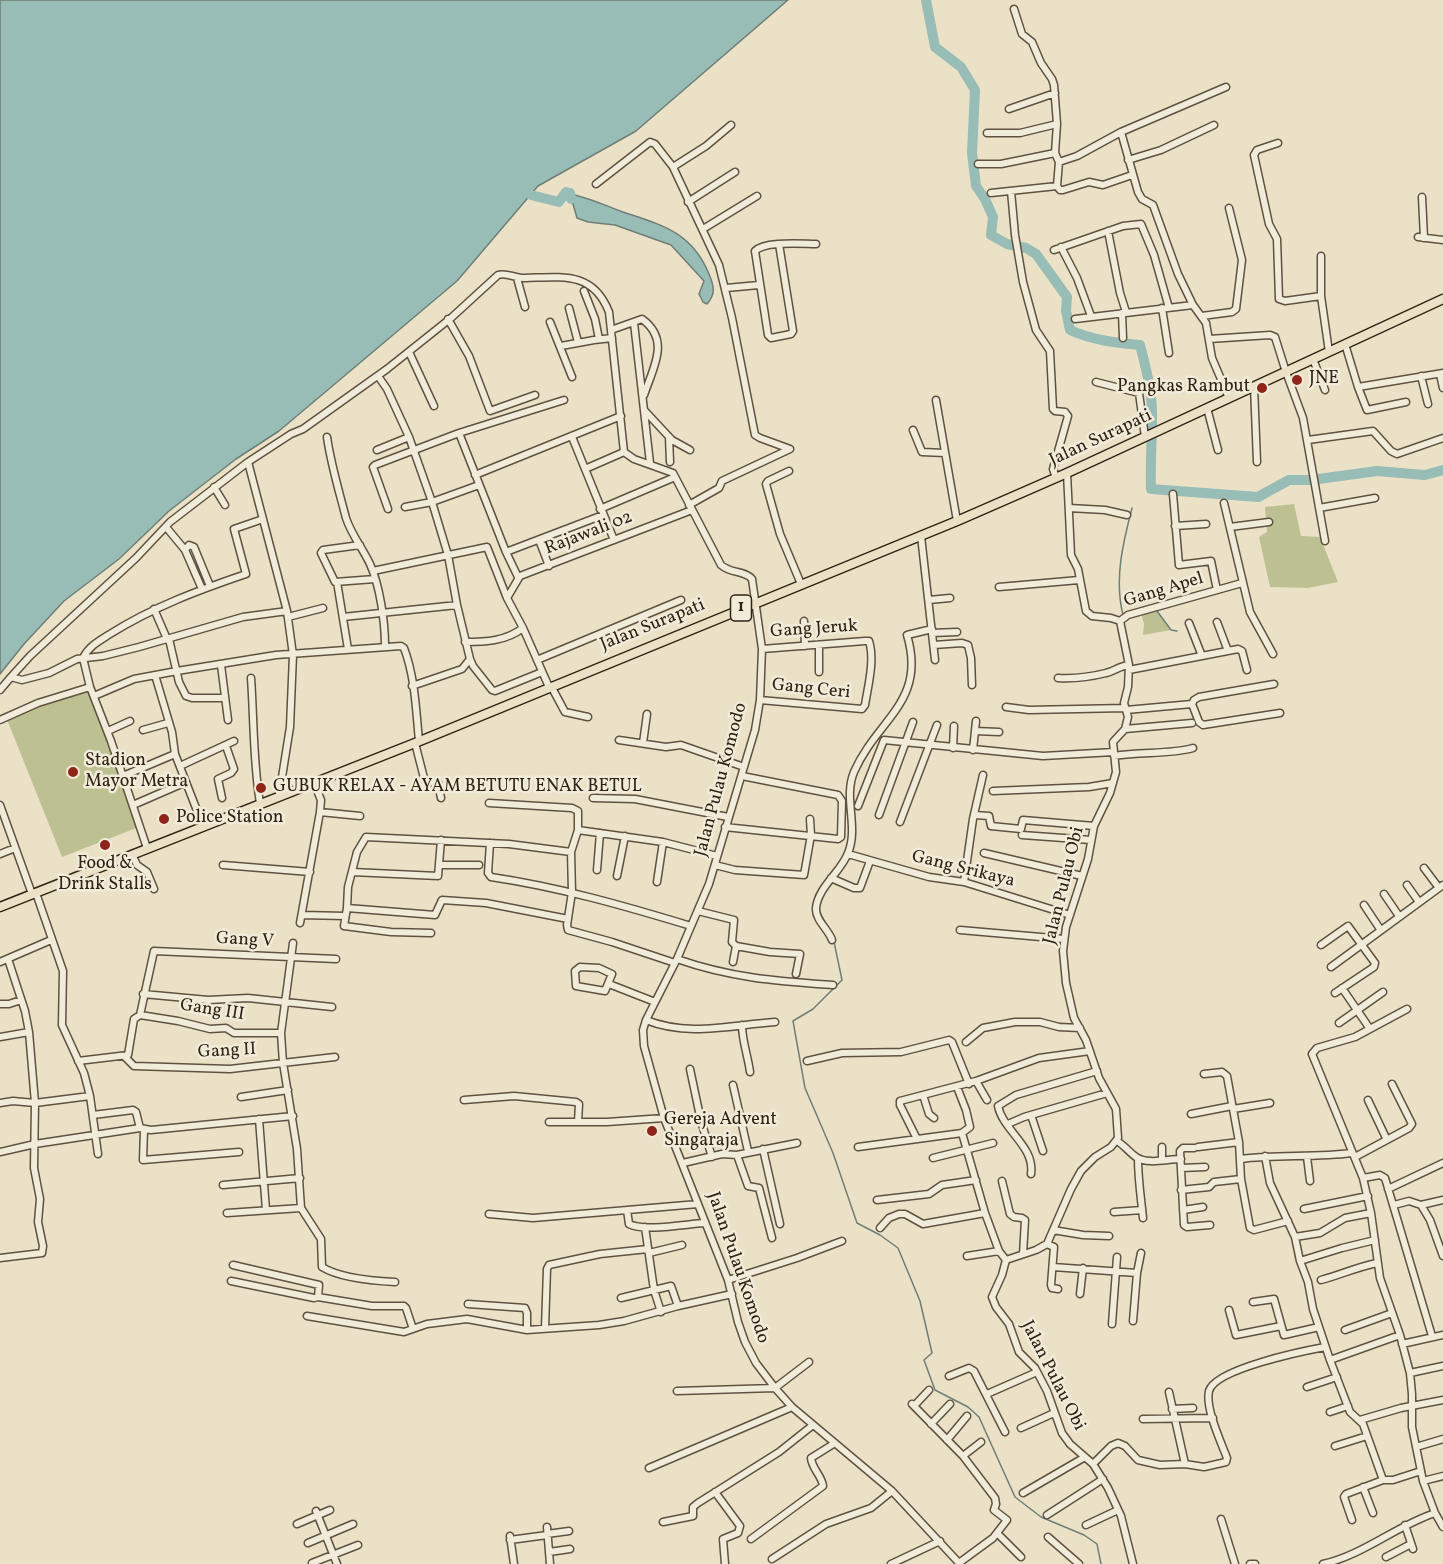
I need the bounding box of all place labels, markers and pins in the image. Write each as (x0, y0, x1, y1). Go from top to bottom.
place label: JNE (1309, 369, 1339, 391)
marker: JNE (1290, 373, 1304, 387)
place label: Pangkas Rambut (1117, 377, 1250, 399)
marker: Pangkas Rambut (1255, 381, 1269, 395)
place label: Stadion Mayor Metra (85, 751, 188, 794)
marker: Stadion Mayor Metra (66, 765, 80, 779)
place label: GUBUK RELAX - AYAM BETUTU ENAK BETUL (273, 777, 642, 799)
marker: GUBUK RELAX - AYAM BETUTU ENAK BETUL (254, 781, 268, 795)
place label: Police Station (176, 808, 283, 830)
marker: Police Station (157, 812, 171, 826)
marker: Food & Drink Stalls (98, 838, 112, 852)
place label: Food & Drink Stalls (58, 854, 152, 896)
place label: Gereja Advent Singaraja (664, 1110, 777, 1152)
marker: Gereja Advent Singaraja (645, 1124, 659, 1138)

